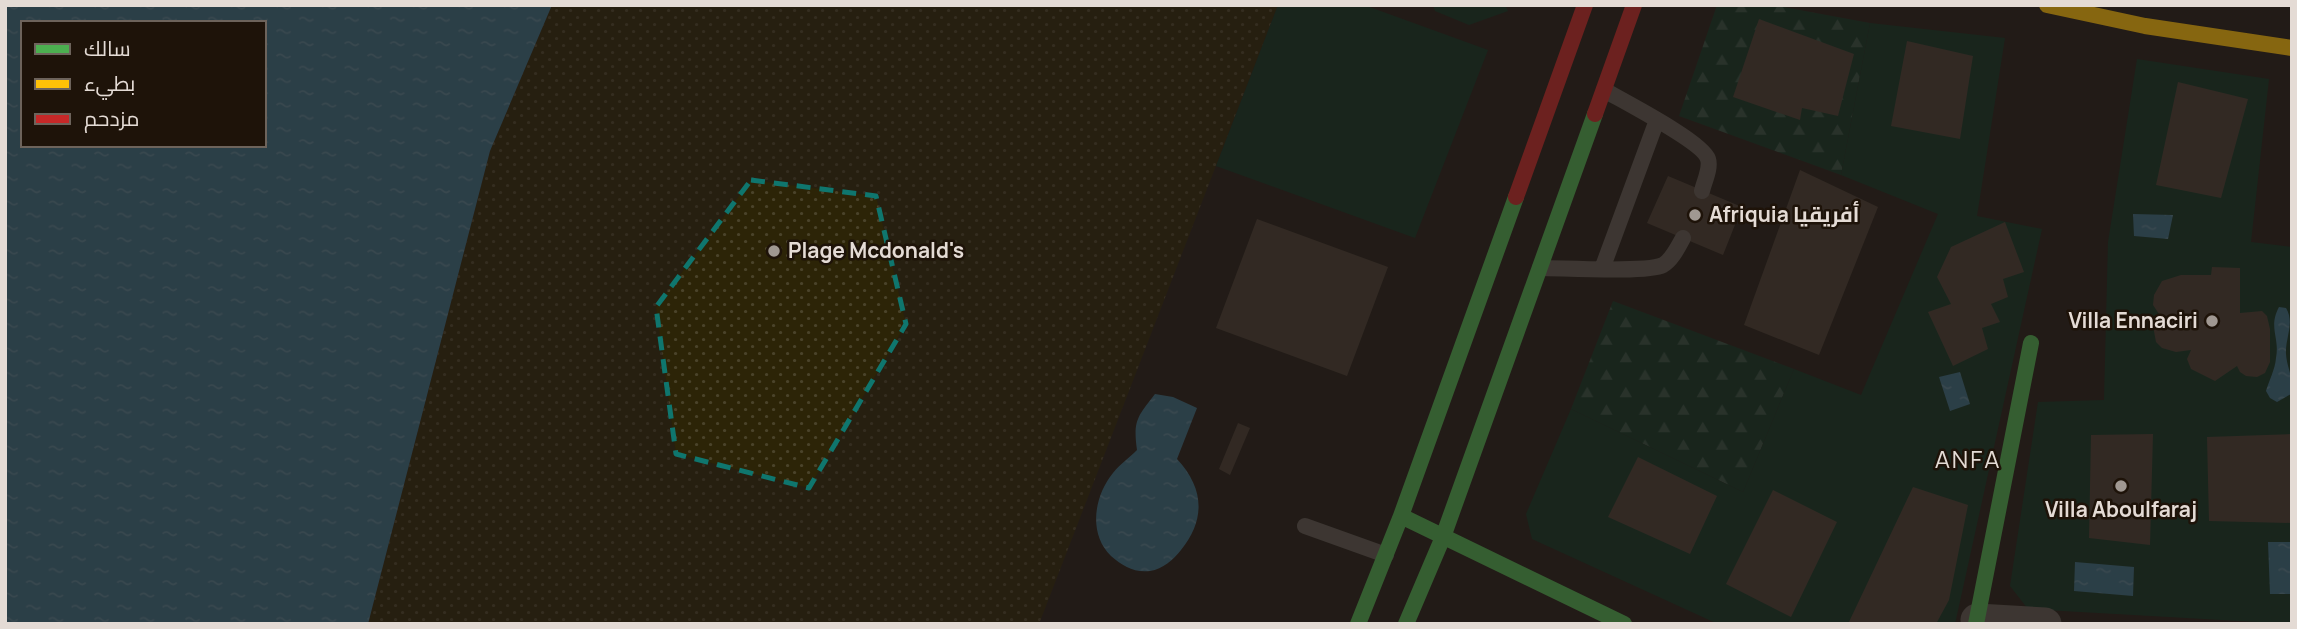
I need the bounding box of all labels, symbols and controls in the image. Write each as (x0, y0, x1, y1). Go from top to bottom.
legend (21, 21, 266, 147)
text: سالك (84, 34, 131, 62)
text: بطيء (84, 69, 135, 100)
text: مزدحم (84, 104, 139, 133)
place label: Afriquia أفريقيا (1709, 200, 1859, 228)
marker: Afriquia أفريقيا (1687, 207, 1703, 223)
place label: Plage Mcdonald's (788, 236, 964, 264)
marker: Plage Mcdonald's (766, 243, 782, 259)
place label: Villa Ennaciri (2068, 306, 2198, 334)
marker: Villa Ennaciri (2204, 313, 2220, 329)
district label: ANFA (1935, 442, 2001, 475)
marker: Villa Aboulfaraj (2113, 478, 2129, 494)
place label: Villa Aboulfaraj (2045, 495, 2197, 523)

